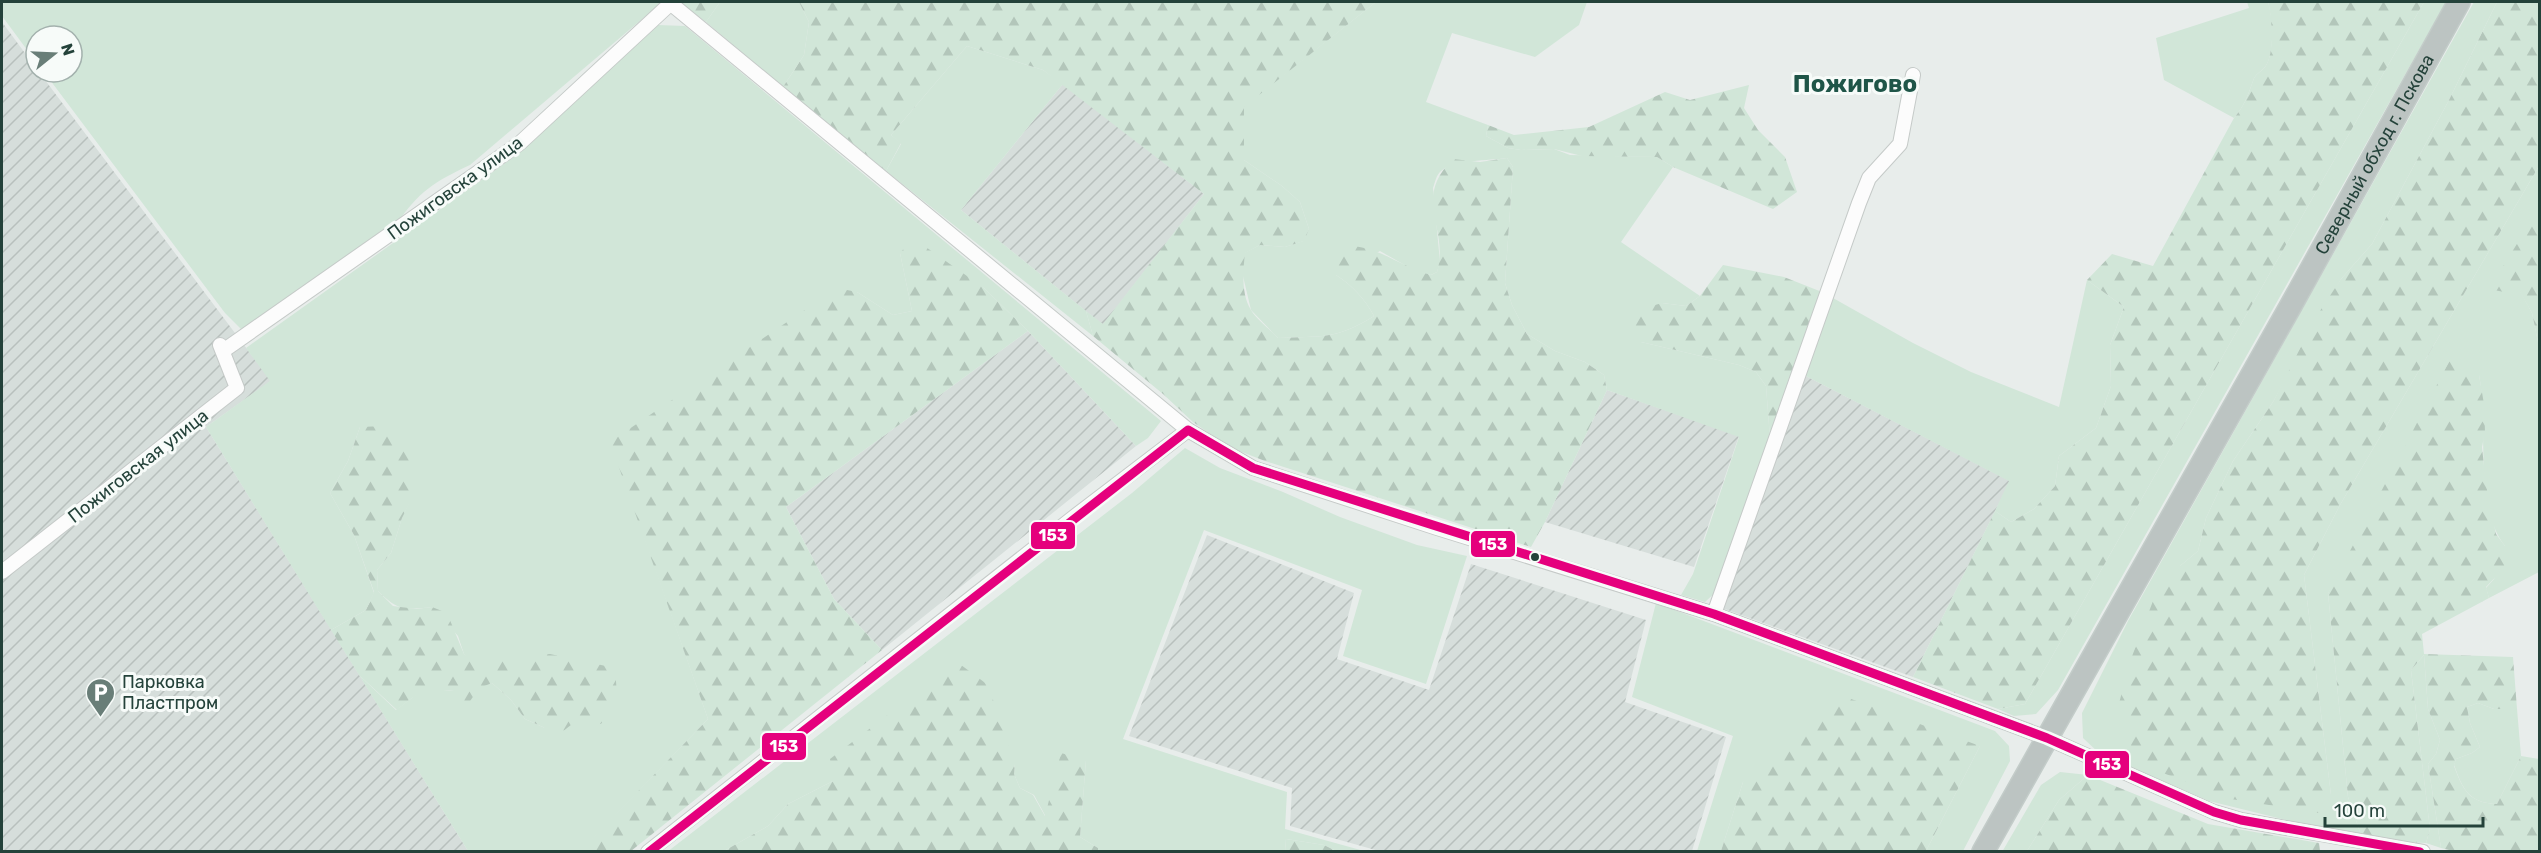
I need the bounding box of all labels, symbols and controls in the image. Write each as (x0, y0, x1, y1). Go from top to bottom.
north arrow (24, 24, 84, 84)
text: N (57, 41, 79, 58)
street label: Северный обход г. Пскова (2310, 50, 2439, 259)
district label: Пожигово (1793, 70, 1917, 98)
street label: Пожиговска улица (383, 131, 527, 245)
street label: Пожиговская улица (63, 404, 213, 528)
line badge: 153 (1030, 521, 1076, 550)
text: 153 (1039, 526, 1067, 545)
line badge: 153 (1470, 530, 1516, 558)
text: 153 (1479, 535, 1507, 554)
unlabelled marker (1529, 551, 1541, 563)
place label: Парковка Пластпром (122, 671, 218, 714)
parking icon: Парковка Пластпром (85, 676, 117, 718)
line badge: 153 (761, 732, 807, 761)
text: 153 (770, 737, 798, 756)
line badge: 153 (2084, 750, 2130, 779)
text: 153 (2093, 755, 2121, 774)
scale bar (2325, 790, 2482, 828)
text: 100 m (2334, 800, 2385, 822)

